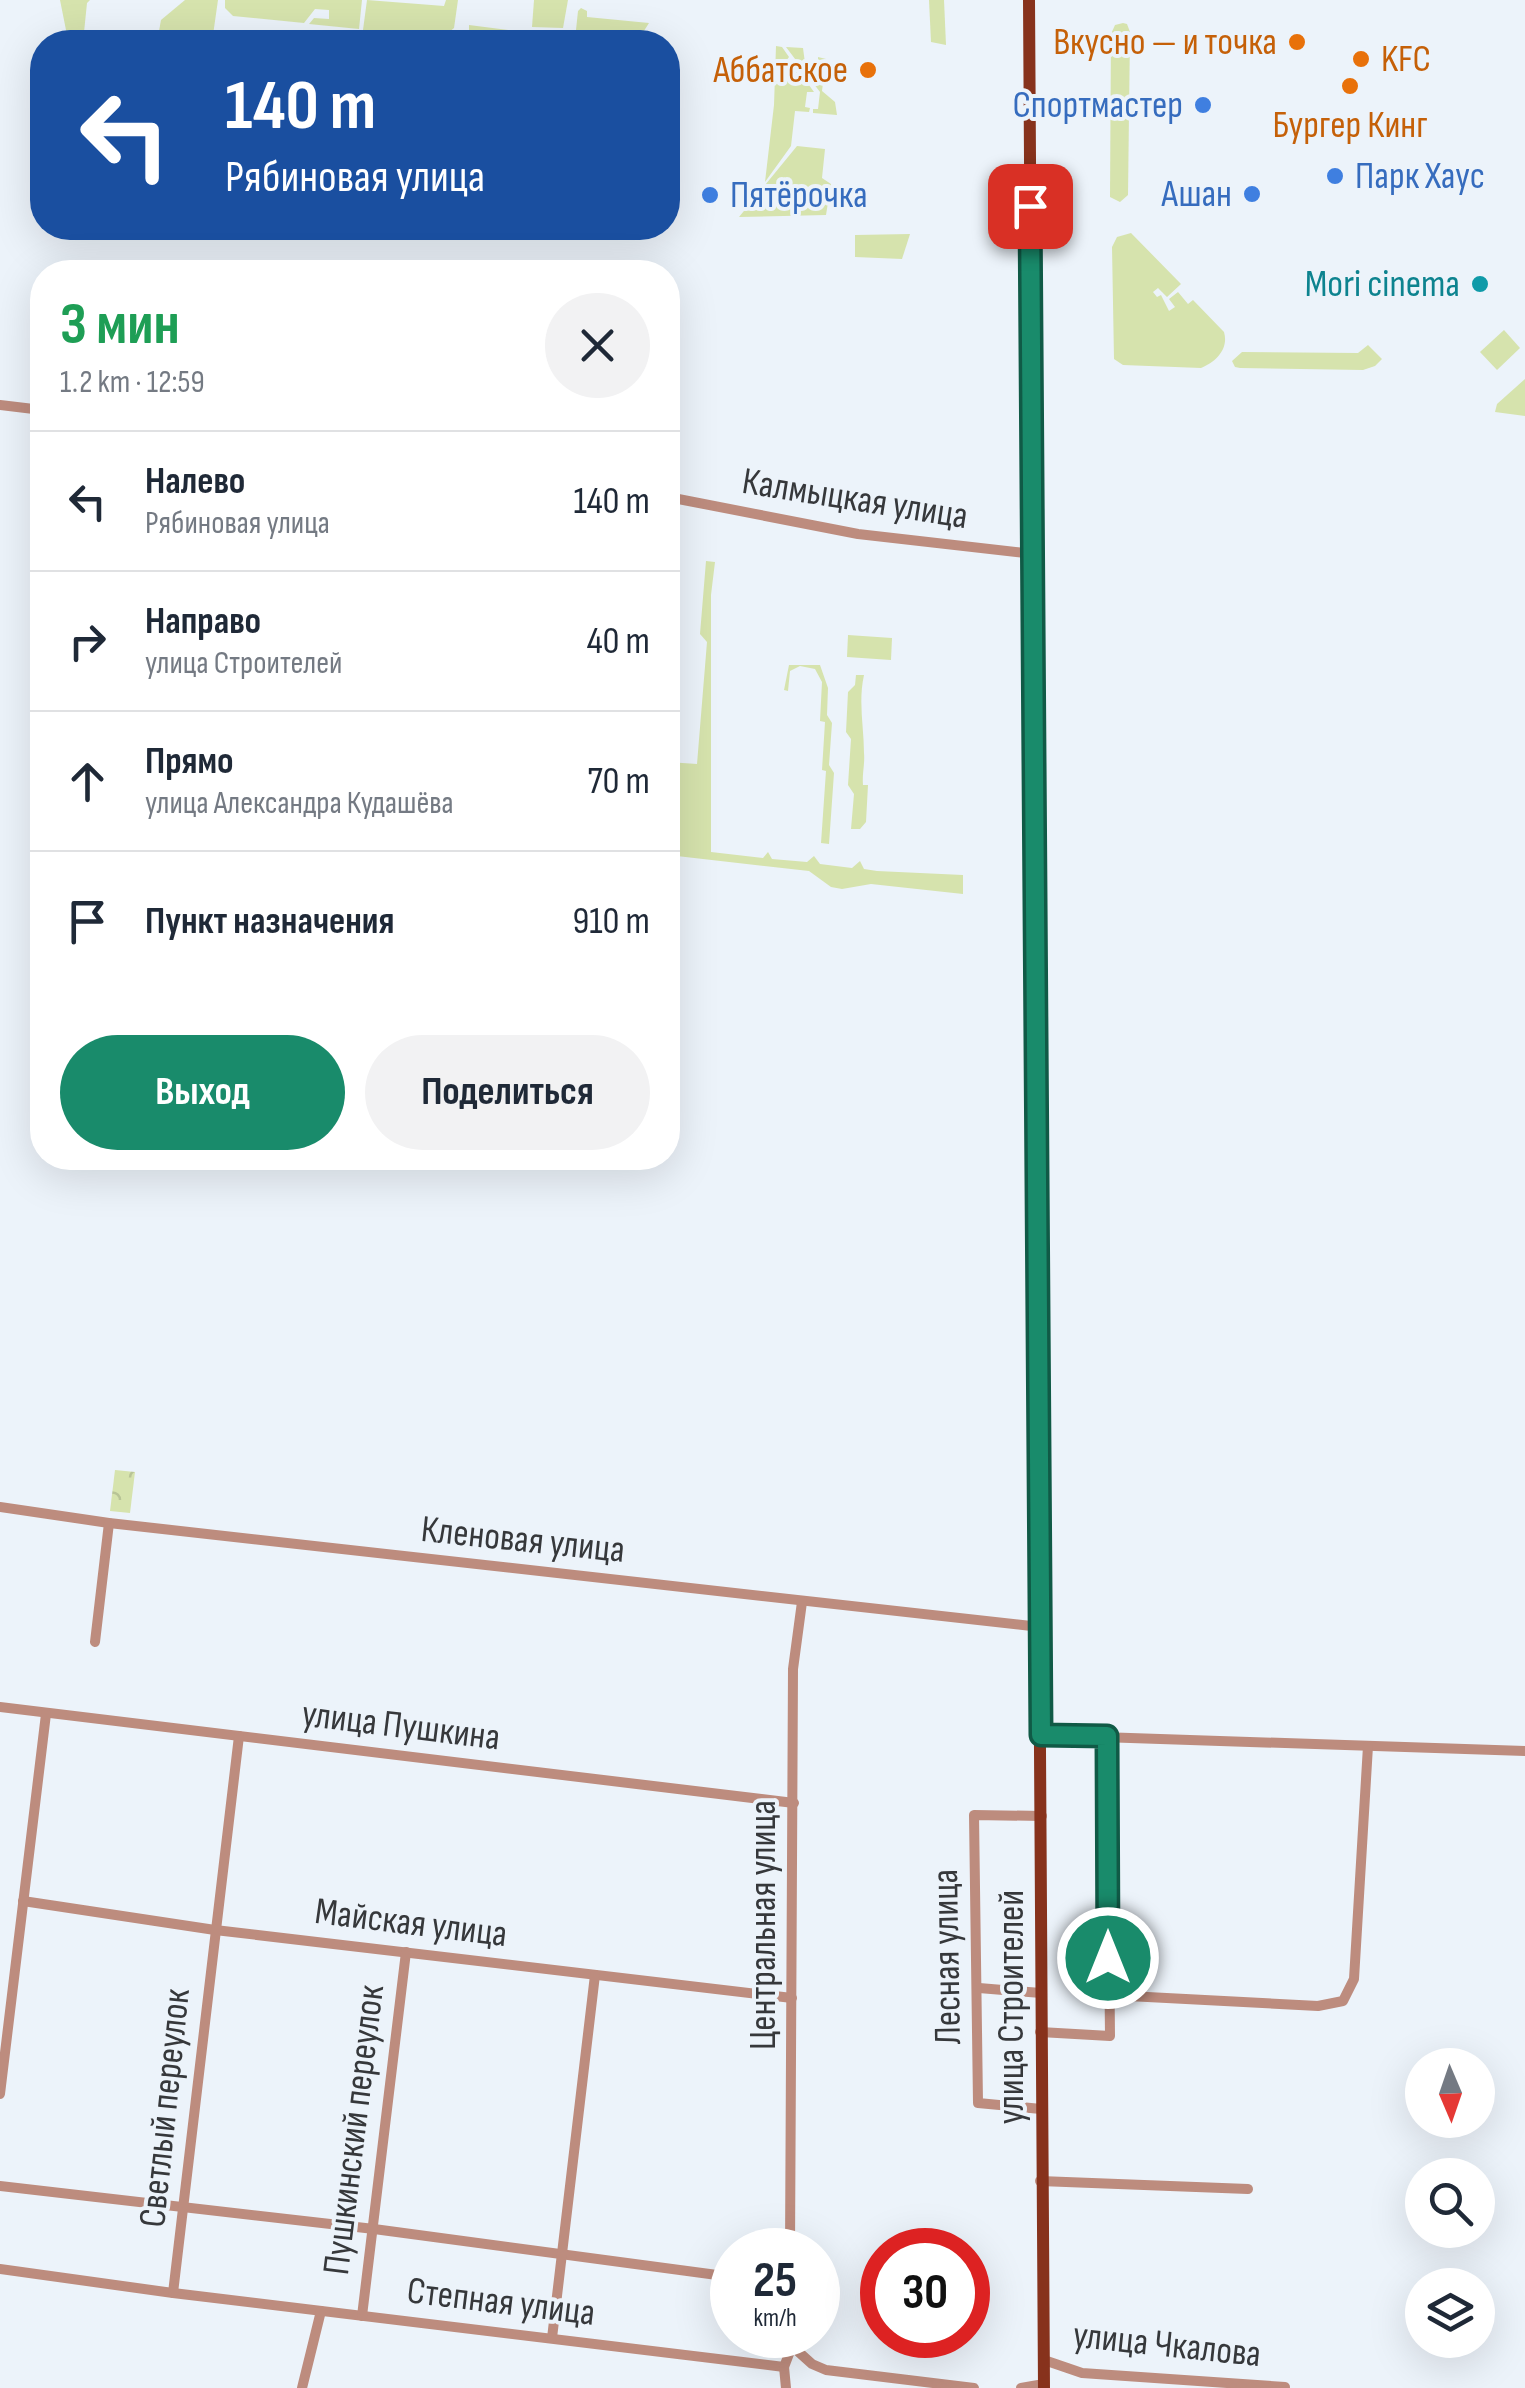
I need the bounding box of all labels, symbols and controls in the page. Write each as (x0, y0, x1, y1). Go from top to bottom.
place label: Вкусно — и точка (1053, 20, 1277, 65)
marker: Вкусно — и точка (1286, 31, 1308, 53)
place label: KFC (1381, 37, 1431, 82)
place label: Аббатское (712, 48, 848, 93)
marker: KFC (1350, 48, 1372, 70)
marker: Аббатское (857, 59, 879, 81)
text: 140 m (225, 65, 376, 149)
icon: left (60, 70, 190, 200)
marker: Бургер Кинг (1339, 75, 1361, 97)
place label: Спортмастер (1013, 83, 1183, 128)
marker: Спортмастер (1192, 94, 1214, 116)
place label: Бургер Кинг (1272, 103, 1428, 148)
text: Рябиновая улица (225, 150, 485, 205)
place label: Парк Хаус (1355, 154, 1485, 199)
pin (988, 164, 1073, 249)
marker: Парк Хаус (1324, 165, 1346, 187)
place label: Ашан (1160, 172, 1232, 217)
place label: Пятёрочка (730, 173, 868, 218)
icon: arrive (1003, 179, 1058, 234)
marker: Ашан (1241, 183, 1263, 205)
marker: Пятёрочка (699, 184, 721, 206)
place label: Mori cinema (1305, 262, 1460, 307)
marker: Mori cinema (1469, 273, 1491, 295)
text: 3 мин (60, 289, 180, 361)
button: close (545, 293, 650, 398)
text: 1.2 km · 12:59 (60, 363, 205, 402)
text: Налево (145, 459, 245, 504)
street label: Калмыцкая улица (739, 459, 971, 539)
icon: left (60, 474, 115, 529)
text: 140 m (573, 479, 650, 524)
text: Рябиновая улица (145, 504, 330, 543)
text: Направо (145, 599, 261, 644)
icon: right (60, 614, 115, 669)
text: 40 m (587, 619, 650, 664)
text: улица Строителей (145, 644, 342, 683)
text: Прямо (145, 739, 234, 784)
icon: ahead (60, 754, 115, 809)
text: 70 m (588, 759, 650, 804)
text: улица Александра Кудашёва (145, 784, 454, 823)
icon: arrive (60, 894, 115, 949)
text: Пункт назначения (145, 899, 394, 944)
text: 910 m (572, 899, 650, 944)
button: Выход (60, 1035, 345, 1150)
button: Поделиться (365, 1035, 650, 1150)
street label: Кленовая улица (419, 1507, 627, 1573)
street label: улица Пушкина (299, 1692, 503, 1760)
street label: Центральная улица (741, 1800, 786, 2050)
street label: Лесная улица (923, 1869, 971, 2045)
street label: Майская улица (312, 1889, 510, 1957)
street label: улица Строителей (989, 1890, 1034, 2124)
position arrow (1056, 1906, 1160, 2010)
street label: Пушкинский переулок (314, 1982, 394, 2277)
street label: Светлый переулок (130, 1986, 200, 2229)
north arrow (1405, 2048, 1495, 2138)
map controls (1405, 2048, 1495, 2358)
button: search (1405, 2158, 1495, 2248)
speed limit sign: 30 (860, 2228, 990, 2358)
text: 25 (753, 2251, 797, 2311)
street label: Степная улица (404, 2268, 598, 2336)
button: layers (1405, 2268, 1495, 2358)
text: km/h (753, 2303, 797, 2334)
street label: улица Чкалова (1071, 2313, 1263, 2377)

